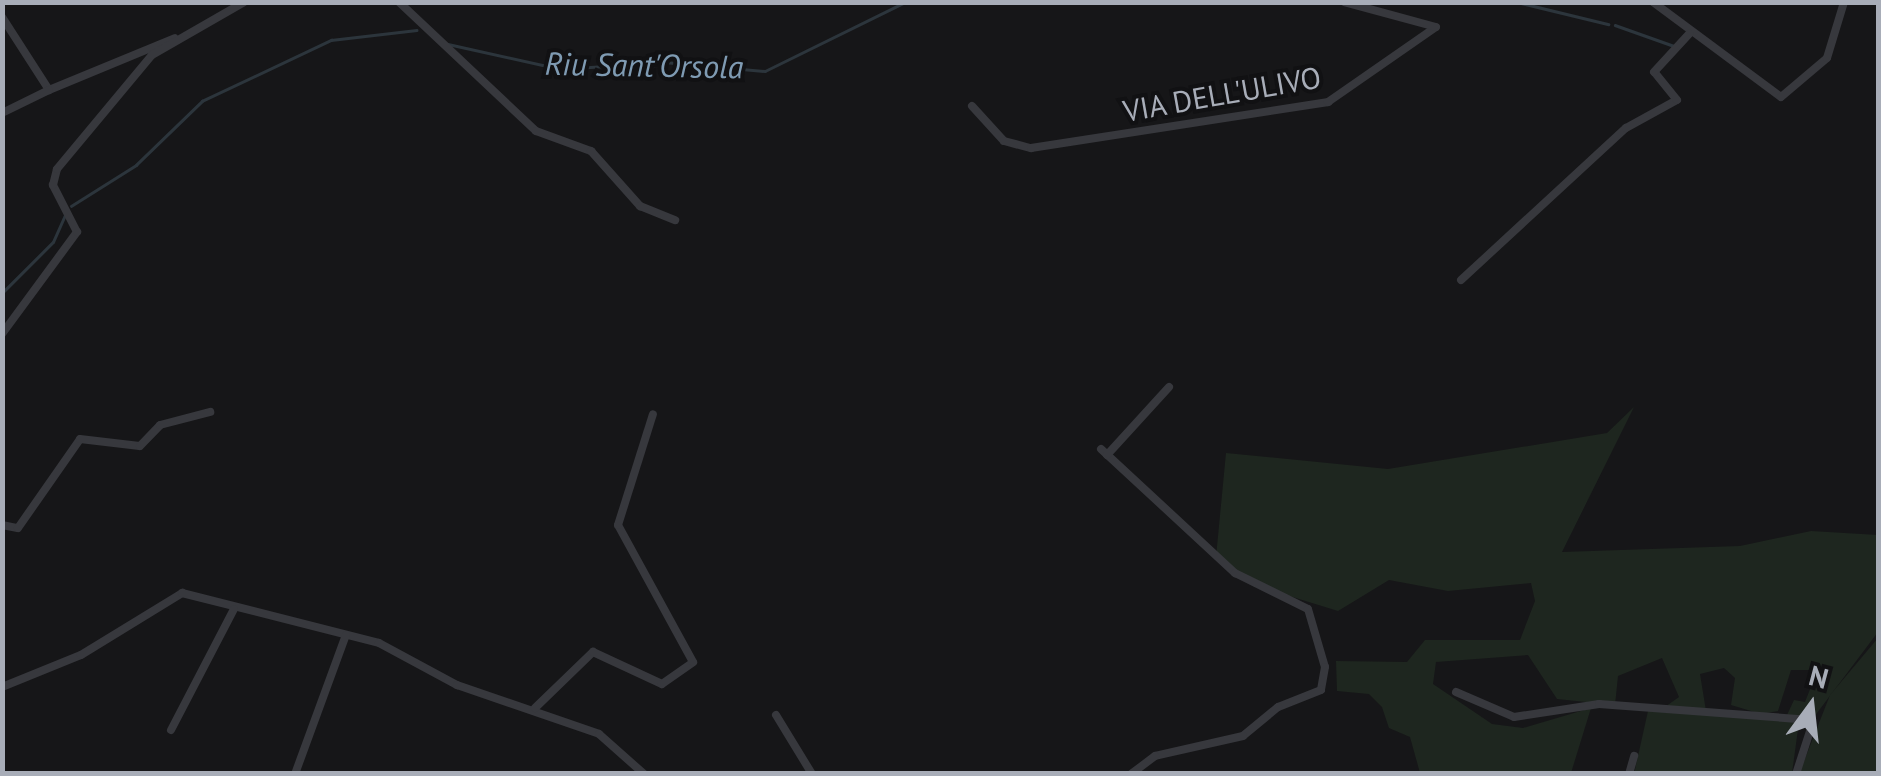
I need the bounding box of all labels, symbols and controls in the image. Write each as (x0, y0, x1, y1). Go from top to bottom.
water label: Riu Sant'Orsola (544, 44, 744, 86)
street label: VIA DELL'ULIVO (1120, 59, 1324, 129)
north arrow (1761, 656, 1861, 756)
text: N (1805, 656, 1833, 697)

